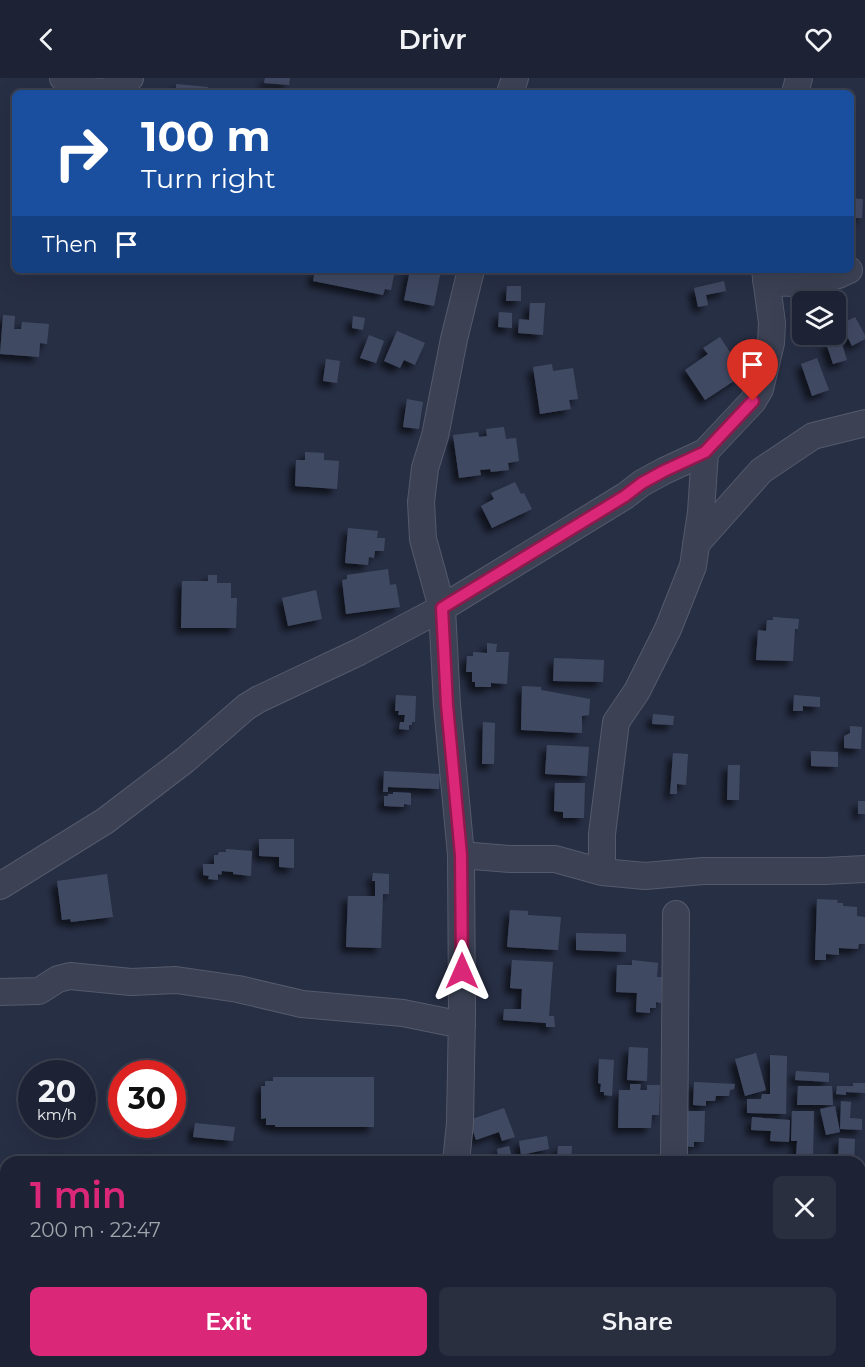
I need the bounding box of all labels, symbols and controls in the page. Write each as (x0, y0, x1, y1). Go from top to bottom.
icon: back (30, 23, 63, 56)
text: Drivr (398, 23, 467, 56)
icon: heart (802, 23, 835, 56)
text: 100 m (141, 110, 270, 162)
icon: right (42, 114, 120, 192)
text: Turn right (141, 162, 276, 195)
icon: arrive (110, 228, 143, 261)
text: Then (42, 231, 98, 258)
map controls (792, 291, 846, 345)
button: layers (792, 291, 846, 345)
pin (727, 339, 778, 401)
icon: arrive (736, 348, 769, 381)
position arrow (430, 939, 494, 1003)
speed limit sign: 30 (108, 1060, 186, 1138)
text: 20 (38, 1073, 76, 1110)
text: km/h (37, 1105, 77, 1124)
text: 1 min (30, 1173, 127, 1217)
button: close (773, 1176, 836, 1239)
text: 200 m · 22:47 (30, 1218, 161, 1242)
button: Exit (30, 1287, 427, 1356)
button: Share (439, 1287, 836, 1356)

